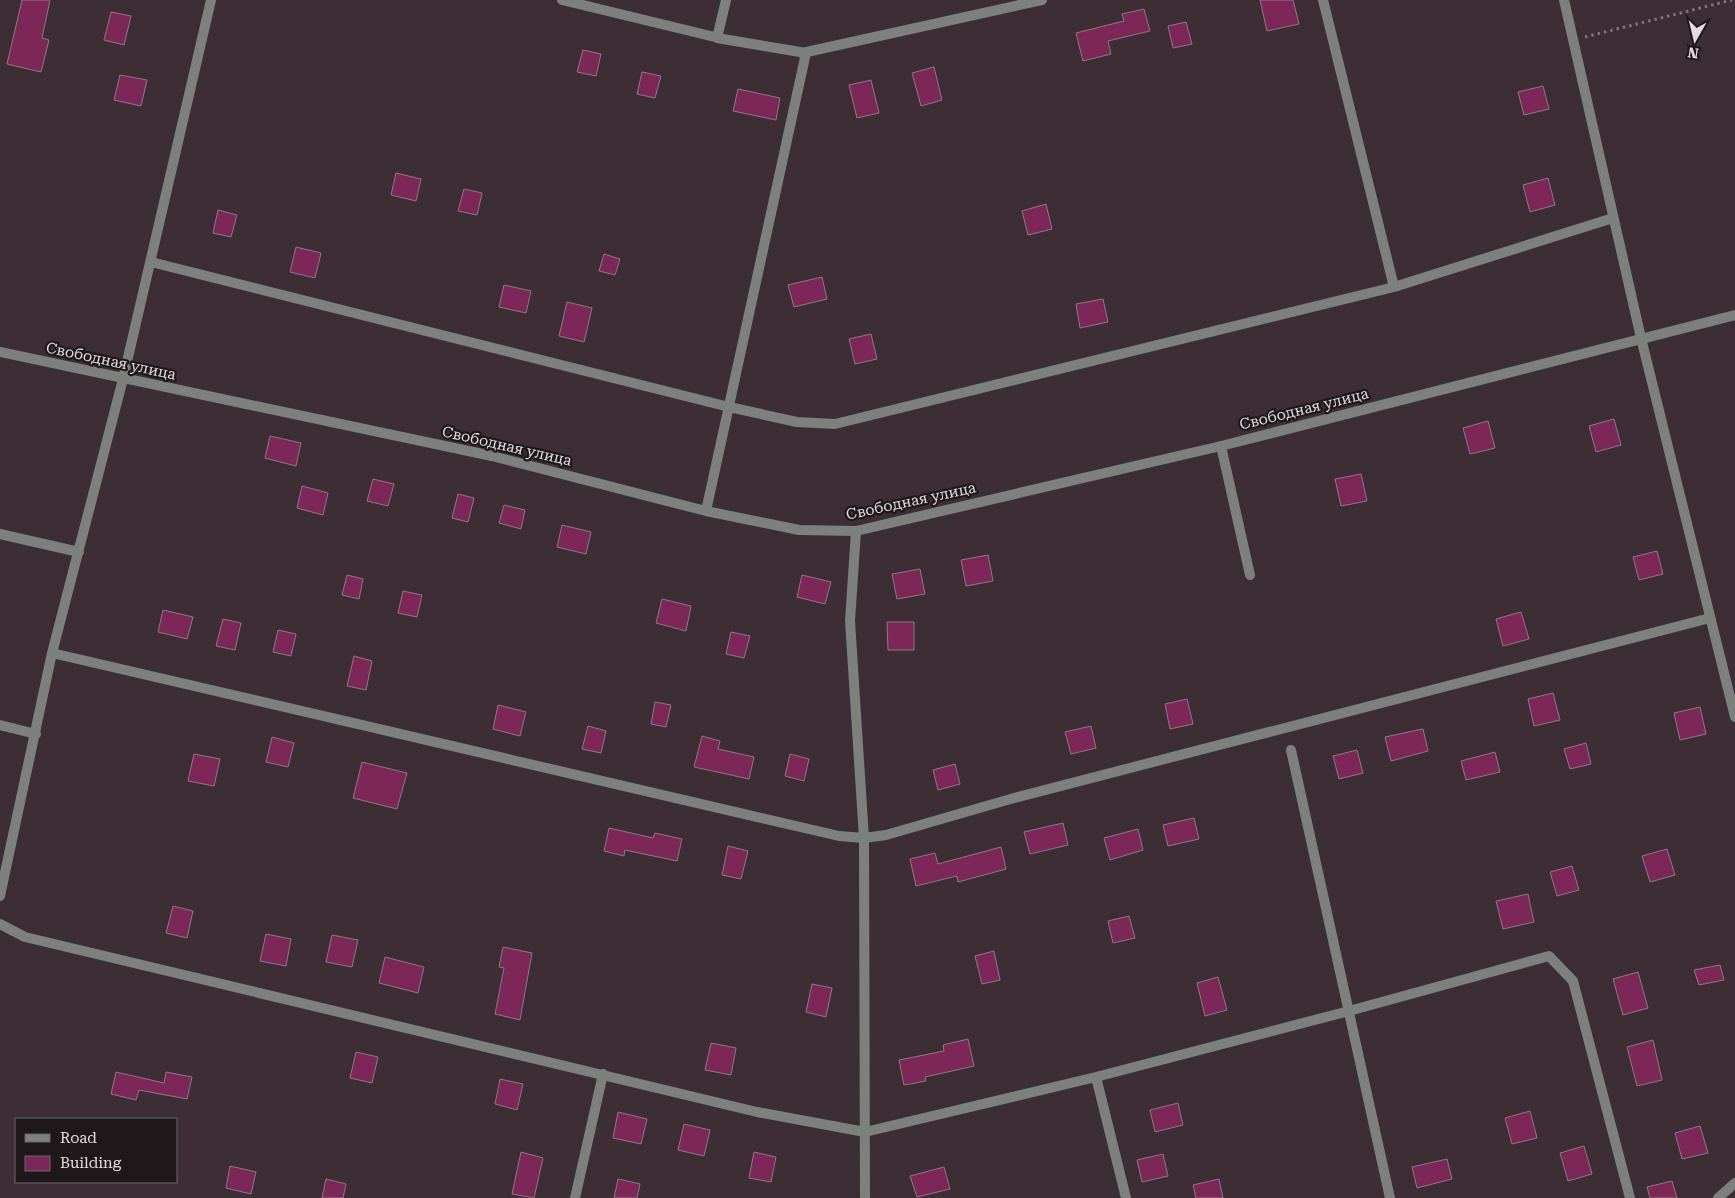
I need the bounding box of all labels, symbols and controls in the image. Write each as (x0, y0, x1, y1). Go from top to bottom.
north arrow (1670, 15, 1720, 65)
text: N (1687, 44, 1700, 62)
street label: Свободная улица (44, 338, 178, 384)
street label: Свободная улица (1238, 384, 1370, 434)
street label: Свободная улица (440, 422, 574, 470)
street label: Свободная улица (844, 478, 978, 524)
legend (15, 1118, 178, 1183)
text: Road (60, 1129, 97, 1147)
text: Building (60, 1154, 122, 1172)

